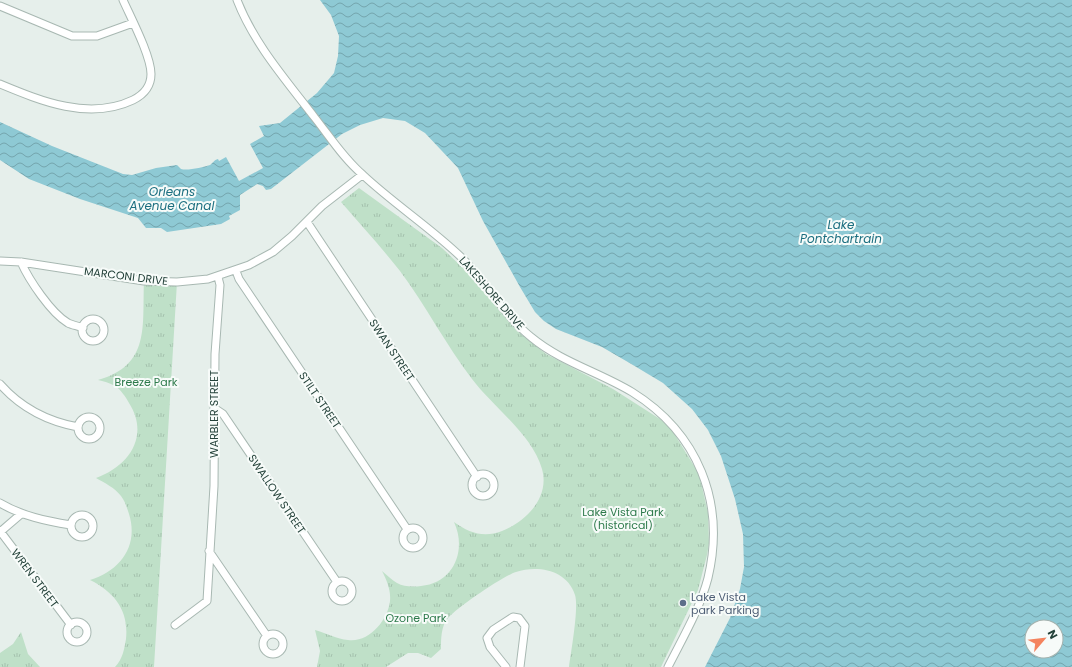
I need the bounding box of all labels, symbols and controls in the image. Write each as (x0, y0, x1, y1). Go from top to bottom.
water label: Orleans Avenue Canal (129, 183, 214, 214)
water label: Lake Pontchartrain (800, 216, 882, 247)
street label: LAKESHORE DRIVE (456, 253, 528, 333)
street label: MARCONI DRIVE (83, 263, 169, 289)
street label: SWAN STREET (365, 316, 419, 384)
street label: STILT STREET (295, 369, 345, 431)
street label: WARBLER STREET (206, 370, 222, 458)
park label: Breeze Park (115, 374, 178, 390)
street label: SWALLOW STREET (244, 451, 310, 537)
park label: Lake Vista Park (historical) (582, 504, 664, 533)
street label: WREN STREET (8, 545, 63, 611)
place label: Lake Vista park Parking (691, 589, 759, 618)
marker: Lake Vista park Parking (678, 598, 688, 608)
park label: Ozone Park (385, 610, 447, 626)
north arrow (1024, 619, 1064, 659)
text: N (1044, 627, 1062, 642)

